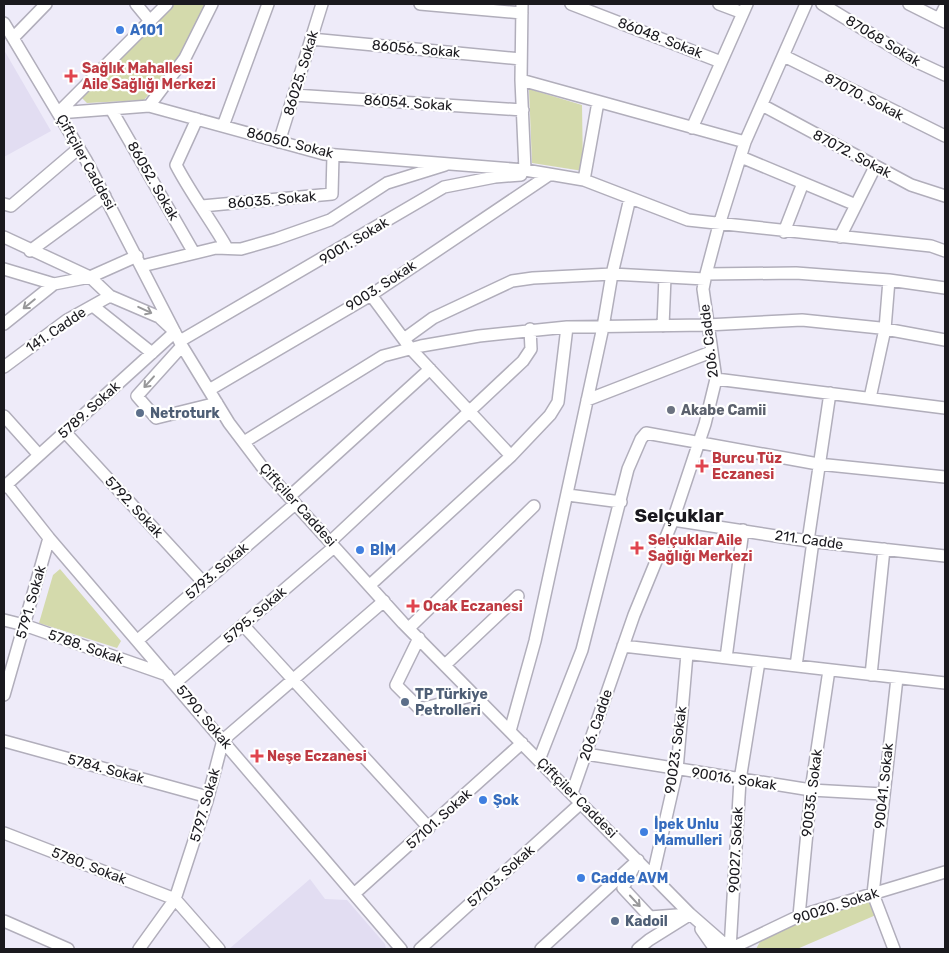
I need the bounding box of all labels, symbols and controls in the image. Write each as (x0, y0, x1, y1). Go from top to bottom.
street label: 87068 Sokak (842, 12, 924, 70)
street label: 86048. Sokak (615, 14, 706, 62)
place label: A101 (130, 22, 163, 39)
marker: A101 (114, 24, 126, 36)
street label: 86025. Sokak (280, 28, 322, 118)
street label: 86056. Sokak (371, 37, 462, 61)
place label: Sağlık Mahallesi Aile Sağlığı Merkezi (82, 60, 216, 93)
marker: Sağlık Mahallesi Aile Sağlığı Merkezi (64, 69, 78, 83)
street label: 87070. Sokak (822, 70, 907, 125)
street label: 86054. Sokak (363, 91, 454, 115)
street label: Çiftçiler Caddesi (53, 111, 119, 213)
street label: 86050. Sokak (245, 124, 336, 162)
street label: 87072. Sokak (810, 126, 895, 182)
street label: 86052. Sokak (124, 138, 183, 224)
street label: 86035. Sokak (227, 188, 318, 212)
street label: 9001. Sokak (316, 213, 392, 268)
street label: 9003. Sokak (343, 257, 420, 315)
one-way arrow (22, 299, 35, 310)
street label: 206. Cadde (696, 303, 722, 379)
street label: 141. Cadde (23, 304, 89, 356)
one-way arrow (137, 306, 152, 316)
one-way arrow (144, 375, 155, 388)
street label: 5789. Sokak (54, 377, 124, 442)
place label: Akabe Camii (681, 402, 766, 419)
marker: Akabe Camii (665, 404, 677, 416)
place label: Netroturk (150, 405, 221, 422)
marker: Netroturk (134, 407, 146, 419)
place label: Burcu Tüz Eczanesi (712, 450, 782, 483)
street label: Çiftçiler Caddesi (256, 460, 340, 550)
marker: Burcu Tüz Eczanesi (696, 460, 708, 472)
street label: 5792. Sokak (101, 473, 167, 542)
district label: Selçuklar (634, 504, 724, 527)
street label: 211. Cadde (774, 527, 844, 553)
place label: Selçuklar Aile Sağlığı Merkezi (648, 532, 752, 565)
street label: 5793. Sokak (182, 539, 252, 603)
place label: BİM (370, 541, 396, 559)
marker: Selçuklar Aile Sağlığı Merkezi (630, 541, 644, 555)
marker: BİM (354, 544, 366, 556)
street label: 5791. Sokak (12, 563, 50, 641)
street label: 5795. Sokak (220, 583, 290, 647)
place label: Ocak Eczanesi (423, 598, 523, 615)
marker: Ocak Eczanesi (407, 600, 419, 612)
street label: 5788. Sokak (46, 626, 127, 668)
street label: 5790. Sokak (172, 682, 236, 753)
place label: TP Türkiye Petrolleri (415, 686, 488, 719)
street label: 206. Cadde (576, 687, 616, 763)
marker: TP Türkiye Petrolleri (399, 696, 411, 708)
street label: 90023. Sokak (661, 704, 691, 795)
street label: 90041. Sokak (871, 741, 897, 830)
street label: 90035. Sokak (798, 747, 826, 838)
place label: Neşe Eczanesi (267, 748, 367, 765)
marker: Neşe Eczanesi (251, 750, 263, 762)
street label: 5784. Sokak (66, 751, 147, 788)
street label: Çiftçiler Caddesi (533, 754, 621, 842)
street label: 90016. Sokak (690, 764, 779, 794)
street label: 5797. Sokak (186, 765, 224, 844)
street label: 57101. Sokak (403, 785, 476, 853)
place label: Şok (493, 792, 520, 809)
marker: Şok (477, 794, 489, 806)
street label: 90027. Sokak (725, 806, 747, 894)
place label: İpek Unlu Mamulleri (654, 815, 722, 849)
marker: İpek Unlu Mamulleri (638, 826, 650, 838)
street label: 57103. Sokak (464, 841, 539, 911)
street label: 5780. Sokak (49, 844, 130, 888)
place label: Cadde AVM (591, 870, 668, 887)
marker: Cadde AVM (575, 872, 587, 884)
street label: 90020. Sokak (791, 884, 882, 928)
one-way arrow (629, 894, 641, 907)
place label: Kadoil (625, 913, 668, 930)
marker: Kadoil (609, 915, 621, 927)

